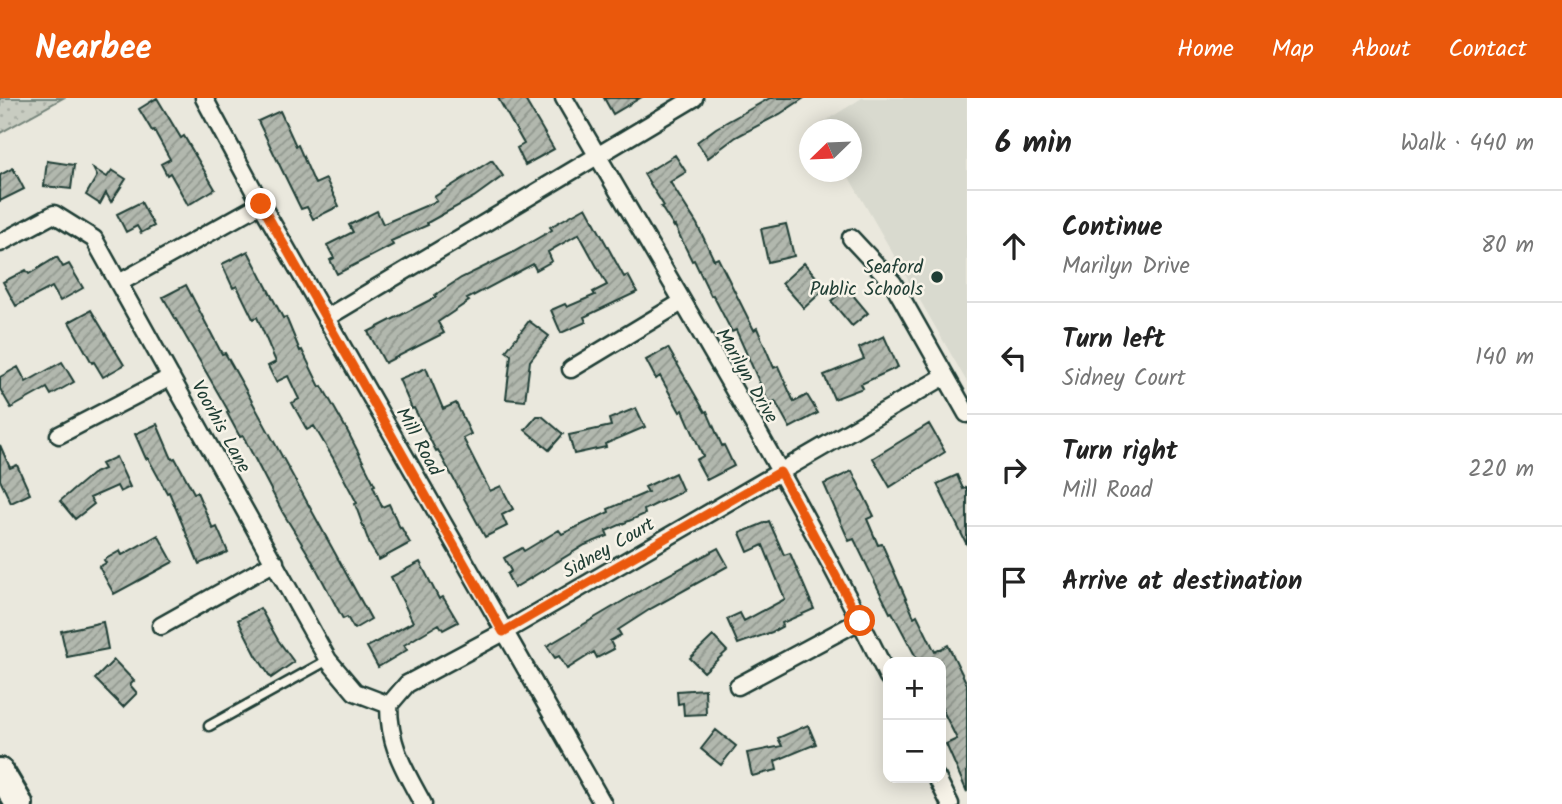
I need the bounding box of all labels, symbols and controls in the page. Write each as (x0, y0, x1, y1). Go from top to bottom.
text: Nearbee (35, 23, 152, 76)
text: Home (1177, 30, 1234, 69)
text: Map (1272, 30, 1314, 69)
text: About (1352, 30, 1410, 69)
text: Contact (1448, 30, 1527, 69)
north arrow (799, 119, 862, 182)
text: 6 min (995, 120, 1072, 168)
text: Walk · 440 m (1401, 126, 1534, 162)
route end (245, 188, 276, 219)
text: Continue (1062, 207, 1163, 249)
icon: ahead (995, 227, 1033, 265)
text: 80 m (1481, 228, 1534, 264)
text: Marilyn Drive (1062, 249, 1190, 285)
place label: Seaford Public Schools (810, 253, 924, 305)
marker: Seaford Public Schools (929, 269, 945, 285)
text: Turn left (1062, 319, 1165, 361)
street label: Marilyn Drive (707, 323, 786, 430)
icon: left (995, 339, 1033, 377)
text: 140 m (1475, 340, 1534, 376)
text: Sidney Court (1062, 361, 1186, 397)
street label: Voorhis Lane (182, 375, 258, 479)
street label: Mill Road (387, 402, 450, 482)
text: Turn right (1062, 431, 1178, 473)
icon: right (995, 451, 1033, 489)
text: 220 m (1468, 452, 1534, 488)
text: Mill Road (1062, 473, 1152, 509)
street label: Sidney Court (557, 510, 661, 587)
text: Arrive at destination (1062, 561, 1302, 603)
icon: arrive (995, 563, 1033, 601)
route start (844, 605, 875, 636)
map controls (883, 657, 946, 783)
button: + (883, 657, 946, 720)
button: − (883, 720, 946, 783)

